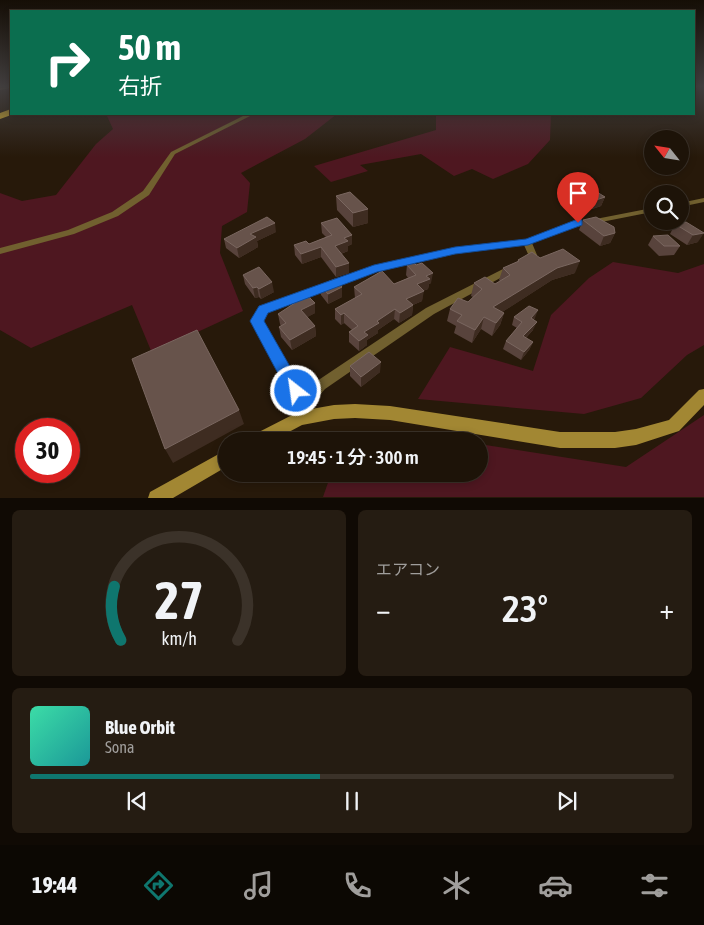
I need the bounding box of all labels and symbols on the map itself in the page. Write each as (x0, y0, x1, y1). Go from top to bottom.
north arrow (644, 130, 689, 175)
pin (557, 172, 599, 223)
position arrow (269, 364, 321, 416)
speed limit sign: 30 (15, 418, 80, 483)

